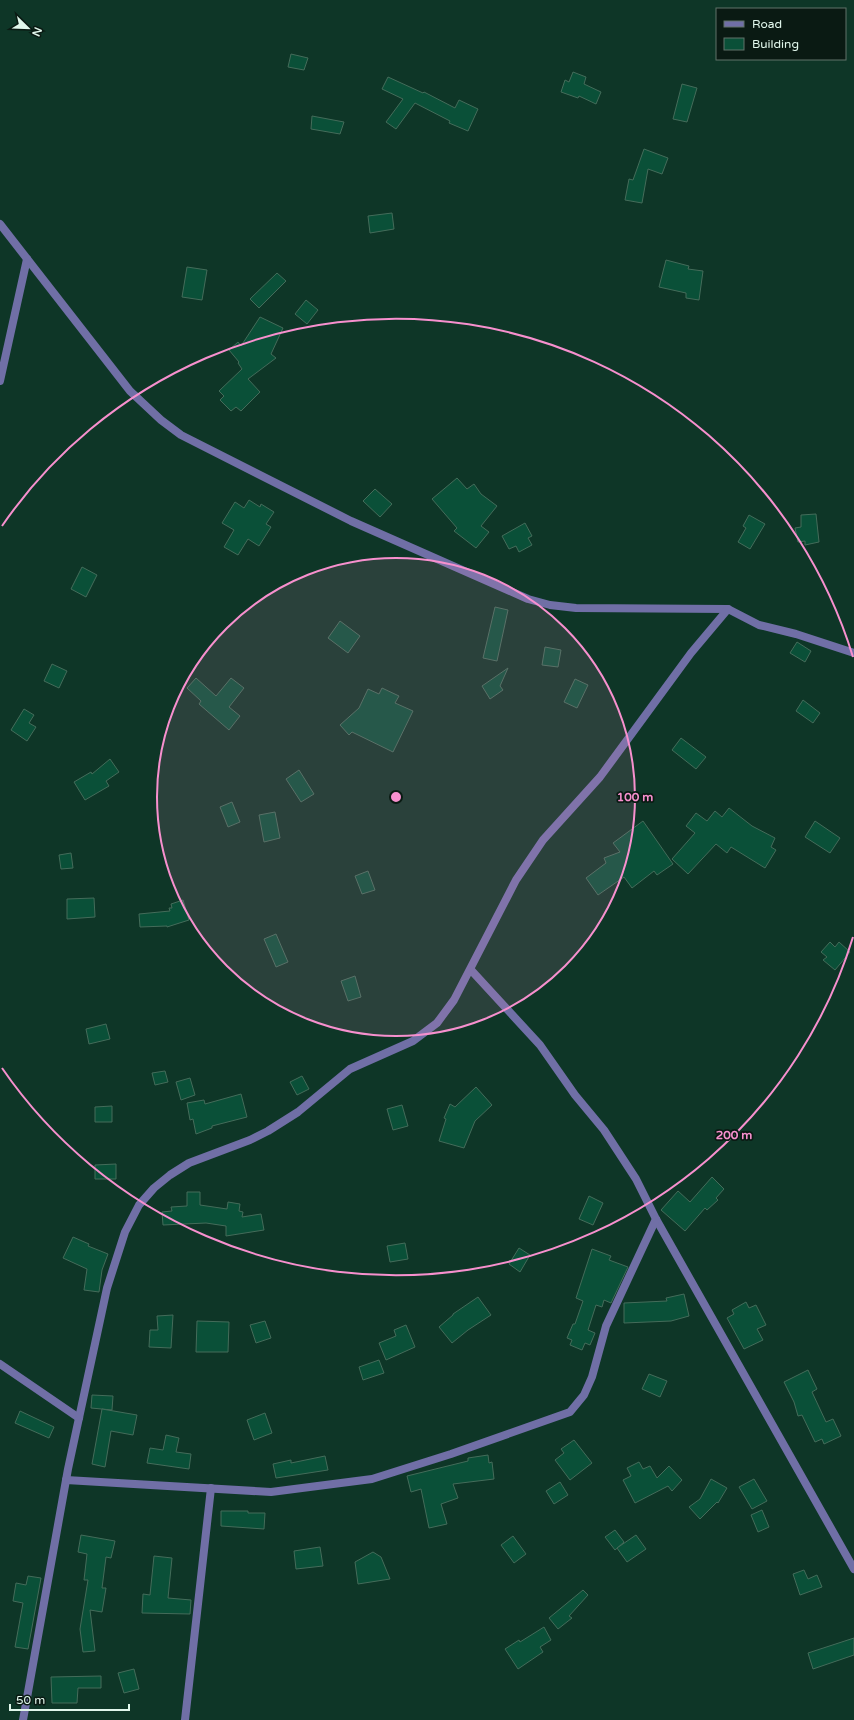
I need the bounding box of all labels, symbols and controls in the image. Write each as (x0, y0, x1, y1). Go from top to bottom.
north arrow (8, 8, 48, 48)
legend (716, 8, 846, 60)
text: Road (752, 17, 782, 31)
text: N (29, 25, 44, 38)
text: Building (752, 37, 799, 51)
centre of rings (389, 790, 403, 804)
text: 100 m (617, 790, 653, 804)
text: 200 m (716, 1128, 752, 1142)
scale bar (10, 1686, 129, 1712)
text: 50 m (16, 1693, 45, 1707)

